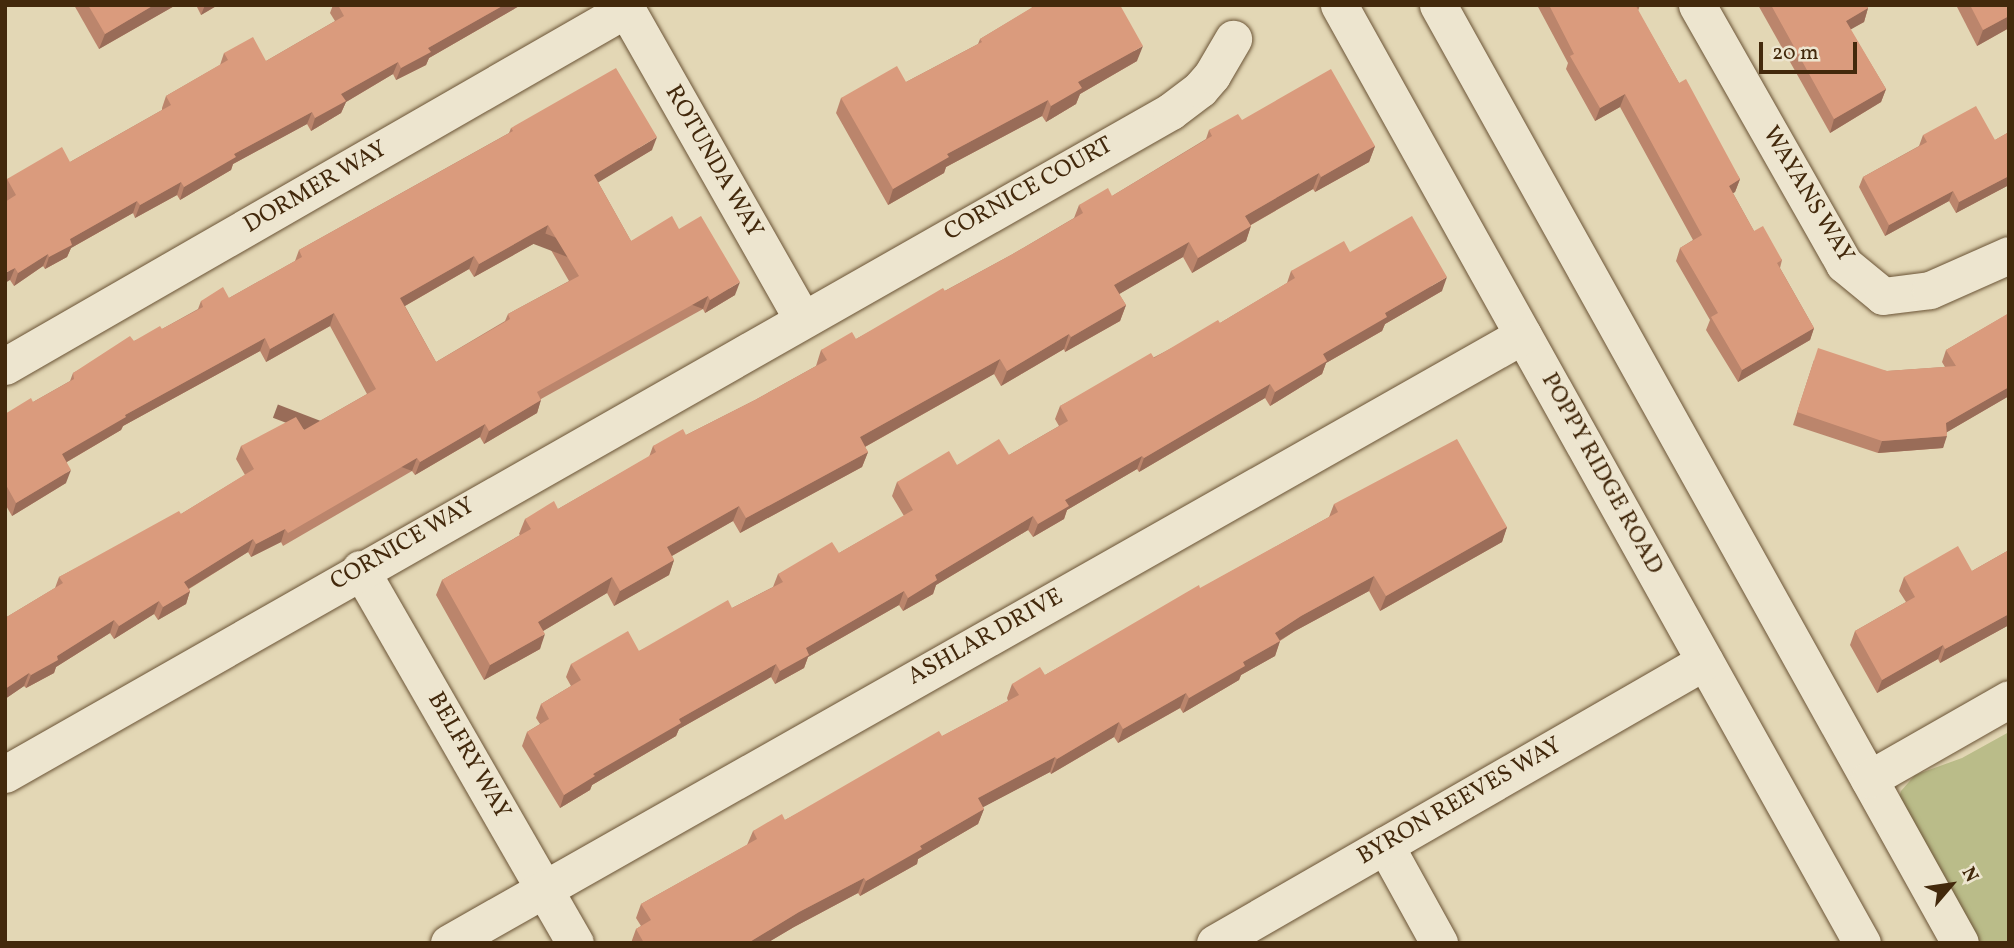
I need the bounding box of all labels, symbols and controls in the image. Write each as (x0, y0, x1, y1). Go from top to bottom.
scale bar (1762, 28, 1860, 72)
text: 20 m (1772, 39, 1818, 68)
street label: ROTUNDA WAY (657, 80, 769, 244)
street label: WAYANS WAY (1755, 121, 1859, 269)
street label: CORNICE COURT (940, 132, 1118, 248)
street label: DORMER WAY (239, 135, 393, 241)
street label: POPPY RIDGE ROAD (1534, 368, 1668, 580)
street label: CORNICE WAY (326, 492, 480, 598)
street label: ASHLAR DRIVE (903, 583, 1069, 693)
street label: BELFRY WAY (420, 687, 516, 825)
street label: BYRON REEVES WAY (1353, 732, 1567, 872)
north arrow (1916, 850, 1986, 920)
text: N (1955, 862, 1984, 887)

